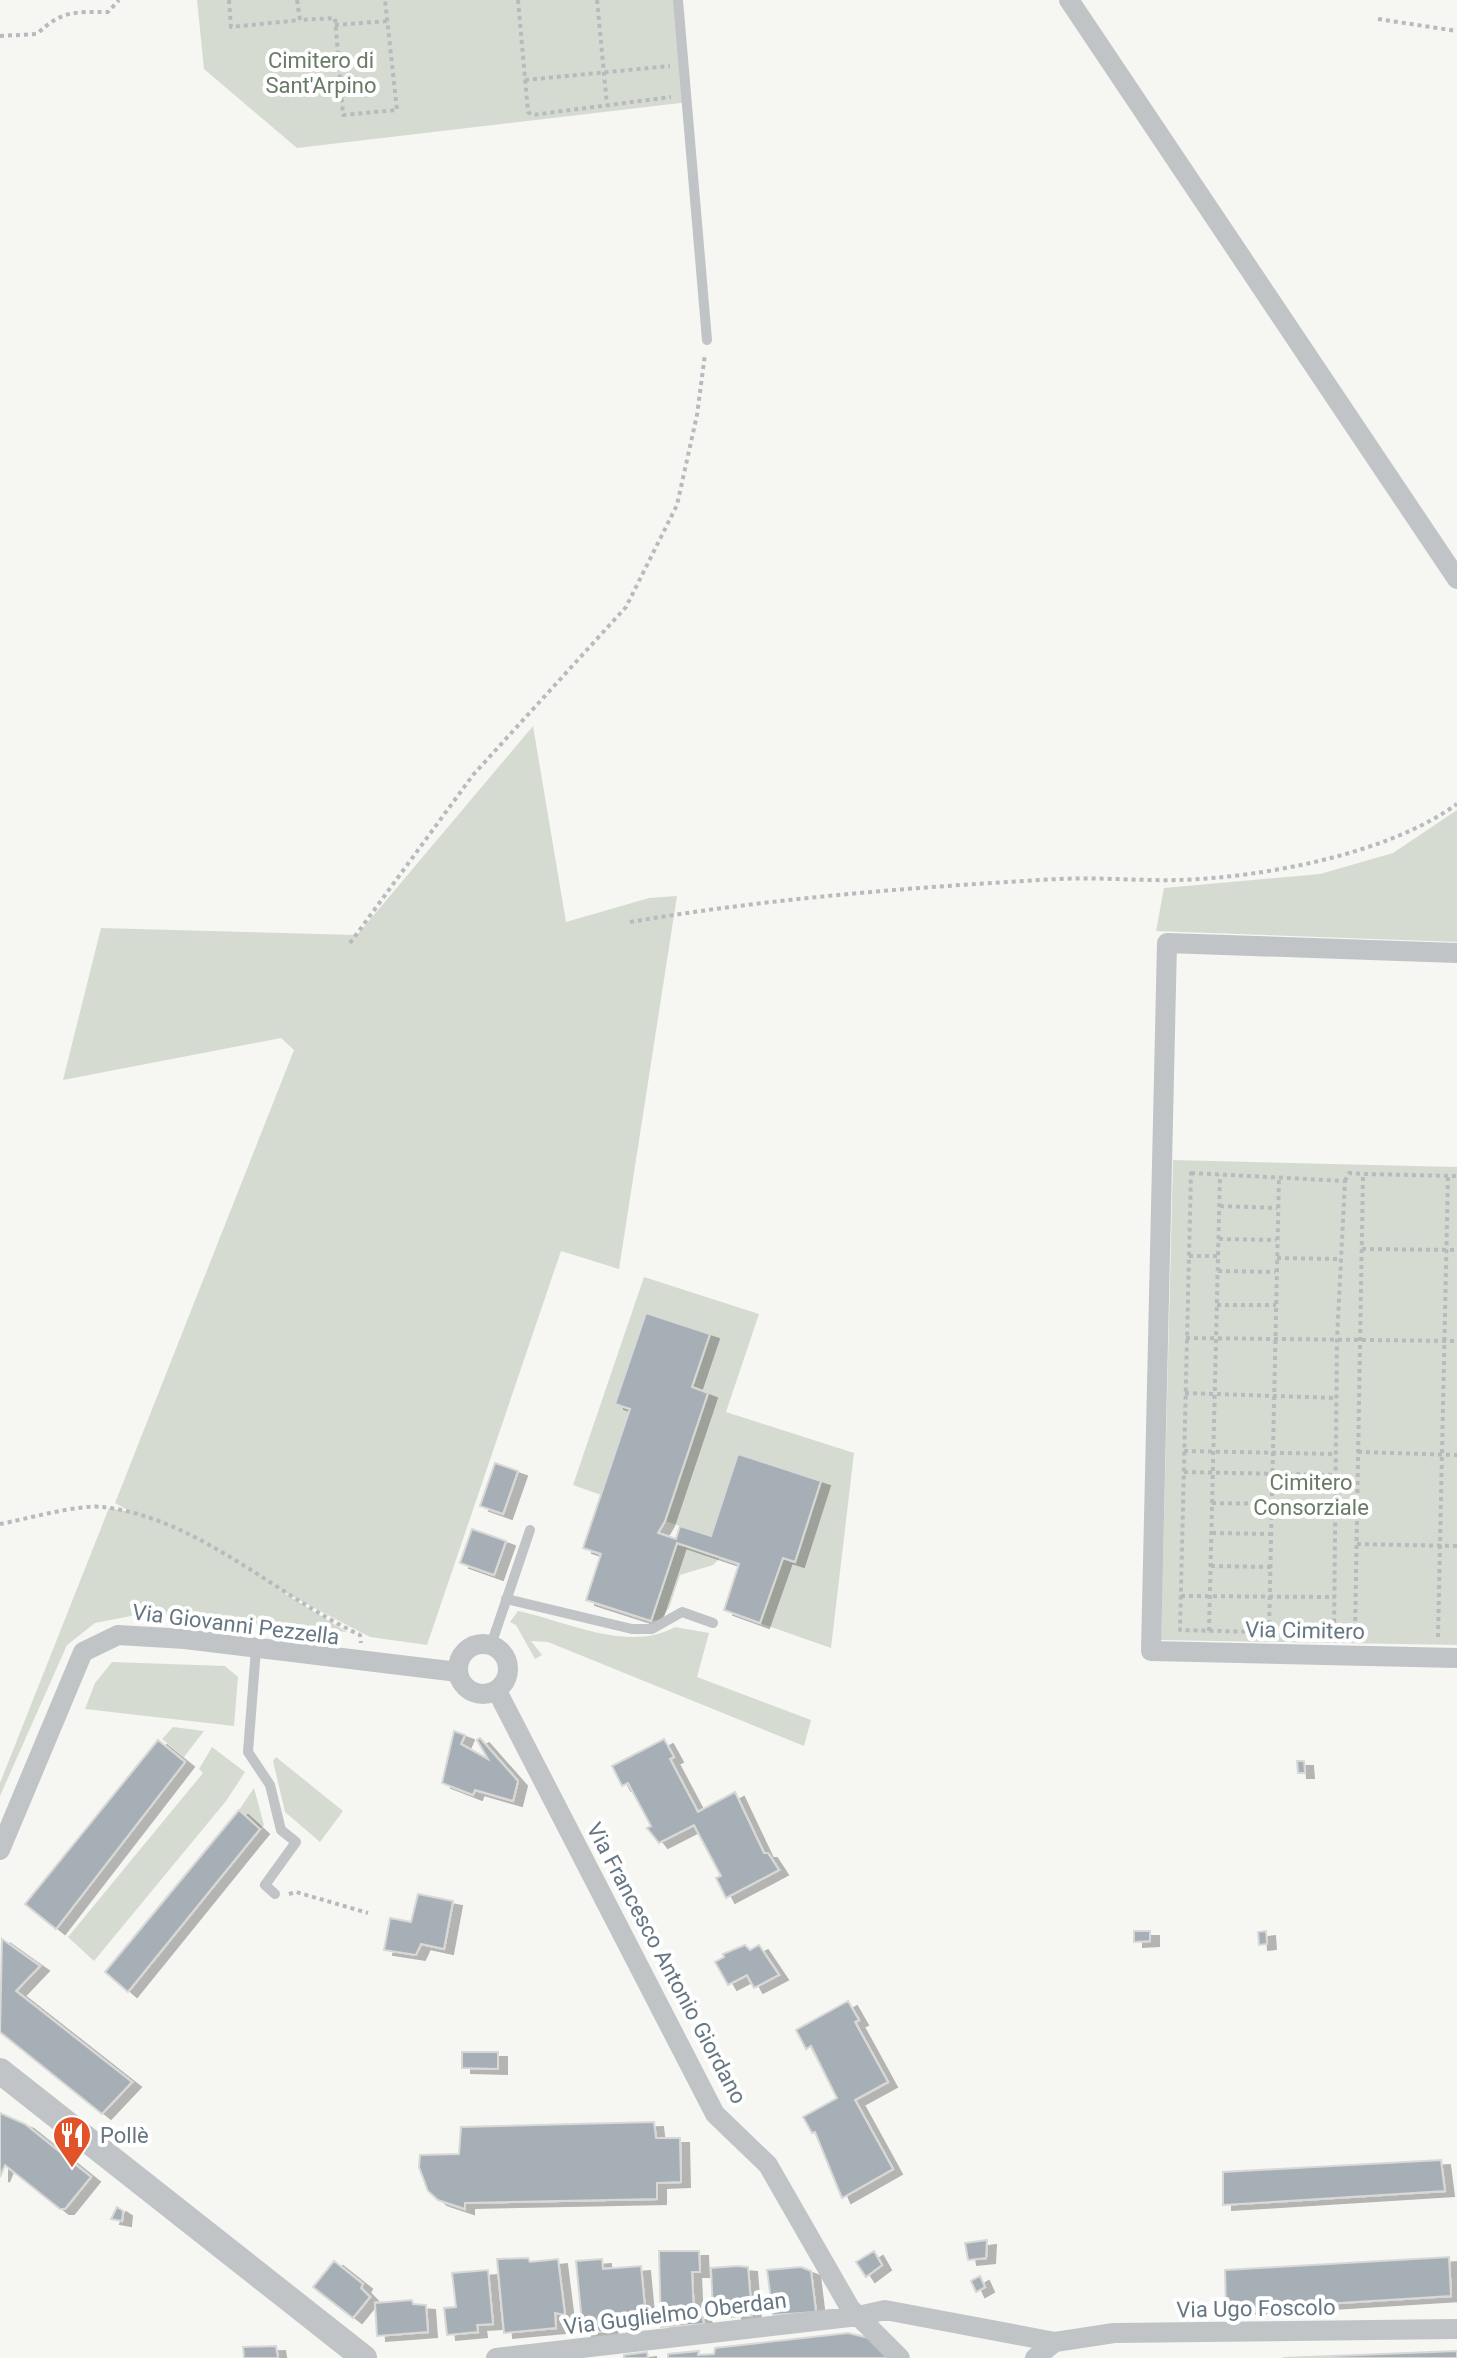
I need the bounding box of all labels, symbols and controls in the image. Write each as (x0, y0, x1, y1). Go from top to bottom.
park label: Cimitero di Sant'Arpino (265, 48, 377, 98)
park label: Cimitero Consorziale (1253, 1470, 1369, 1520)
street label: Via Giovanni Pezzella (131, 1599, 341, 1650)
street label: Via Cimitero (1245, 1617, 1365, 1644)
street label: Via Francesco Antonio Giordano (582, 1818, 751, 2108)
restaurant icon: Pollè (51, 2114, 93, 2169)
place label: Pollè (100, 2123, 149, 2148)
street label: Via Guglielmo Oberdan (562, 2287, 788, 2340)
street label: Via Ugo Foscolo (1176, 2295, 1336, 2322)

